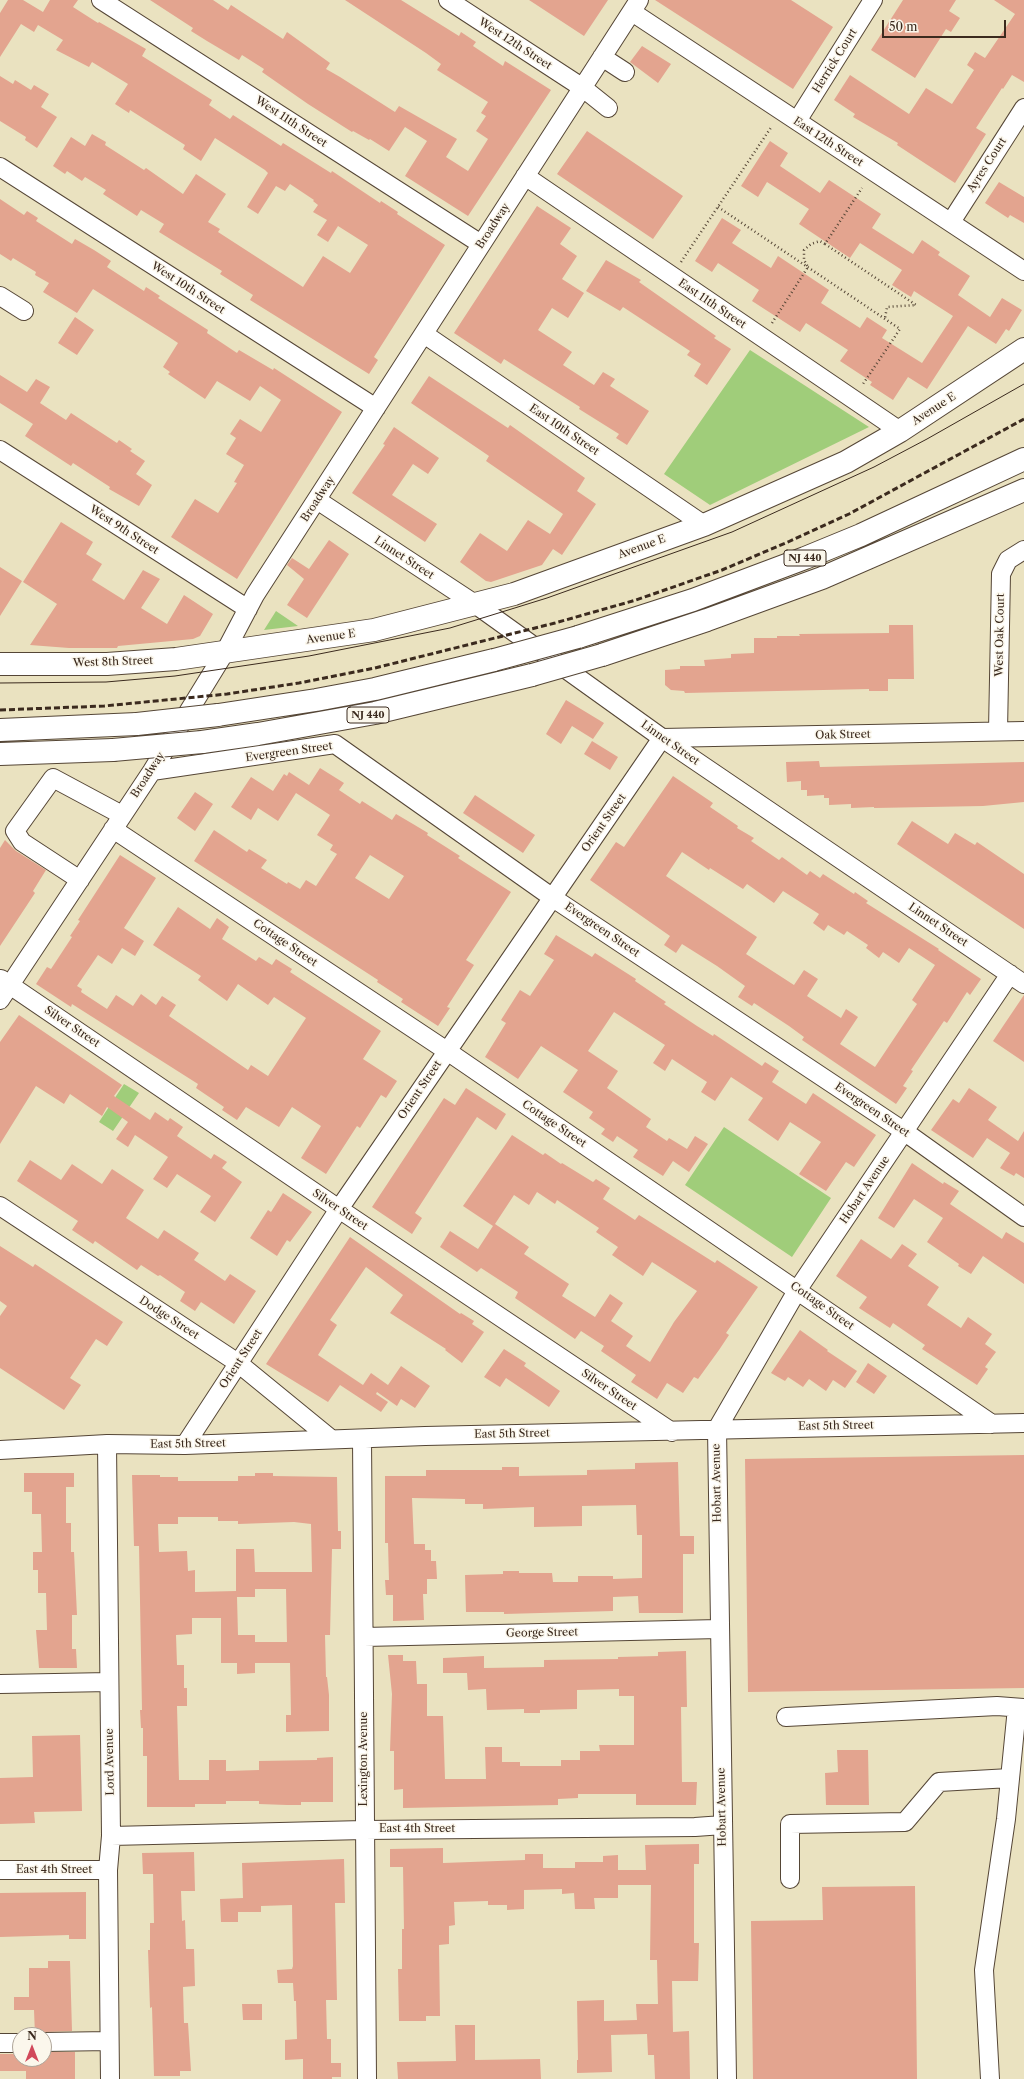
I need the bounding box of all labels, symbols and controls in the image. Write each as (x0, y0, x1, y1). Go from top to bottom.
scale bar (884, 12, 1008, 38)
street label: West 12th Street (476, 15, 554, 73)
text: 50 m (889, 19, 918, 34)
street label: Herrick Court (810, 26, 860, 96)
street label: West 11th Street (253, 94, 329, 150)
street label: East 12th Street (791, 114, 865, 170)
street label: Ayres Court (964, 135, 1010, 195)
street label: Broadway (473, 201, 513, 251)
street label: West 10th Street (149, 259, 227, 317)
street label: East 11th Street (676, 276, 748, 332)
street label: Avenue E (910, 390, 958, 428)
street label: East 10th Street (527, 402, 601, 458)
street label: Broadway (298, 474, 338, 524)
street label: West 9th Street (87, 503, 161, 557)
street label: Avenue E (616, 532, 668, 562)
street label: Linnet Street (372, 534, 436, 582)
road number: NJ 440 (784, 550, 826, 566)
street label: West Oak Court (993, 593, 1007, 677)
street label: Avenue E (306, 627, 356, 647)
street label: West 8th Street (73, 654, 153, 670)
road number: NJ 440 (347, 707, 389, 723)
street label: Linnet Street (638, 718, 702, 768)
street label: Oak Street (815, 728, 871, 742)
street label: Evergreen Street (245, 739, 333, 765)
street label: Broadway (128, 750, 168, 800)
street label: Orient Street (579, 791, 629, 855)
street label: Evergreen Street (562, 900, 642, 960)
street label: Linnet Street (906, 900, 970, 950)
street label: Cottage Street (250, 917, 320, 969)
street label: Silver Street (42, 1004, 102, 1050)
street label: Orient Street (395, 1058, 445, 1122)
street label: Evergreen Street (832, 1080, 912, 1140)
street label: Cottage Street (519, 1098, 589, 1150)
street label: Hobart Avenue (837, 1154, 893, 1226)
street label: Silver Street (310, 1187, 370, 1233)
street label: Cottage Street (788, 1279, 856, 1333)
street label: Dodge Street (137, 1294, 201, 1342)
street label: Orient Street (217, 1327, 265, 1391)
street label: Silver Street (579, 1367, 639, 1413)
street label: East 5th Street (798, 1419, 874, 1433)
street label: East 5th Street (474, 1427, 550, 1441)
street label: East 5th Street (150, 1437, 226, 1451)
street label: Hobart Avenue (710, 1443, 724, 1523)
street label: George Street (506, 1626, 578, 1640)
street label: Lexington Avenue (357, 1712, 371, 1806)
street label: Lord Avenue (103, 1728, 117, 1796)
street label: Hobart Avenue (715, 1767, 729, 1847)
street label: East 4th Street (379, 1822, 455, 1836)
street label: East 4th Street (16, 1863, 92, 1877)
north arrow (12, 2027, 52, 2067)
text: N (27, 2029, 37, 2043)

